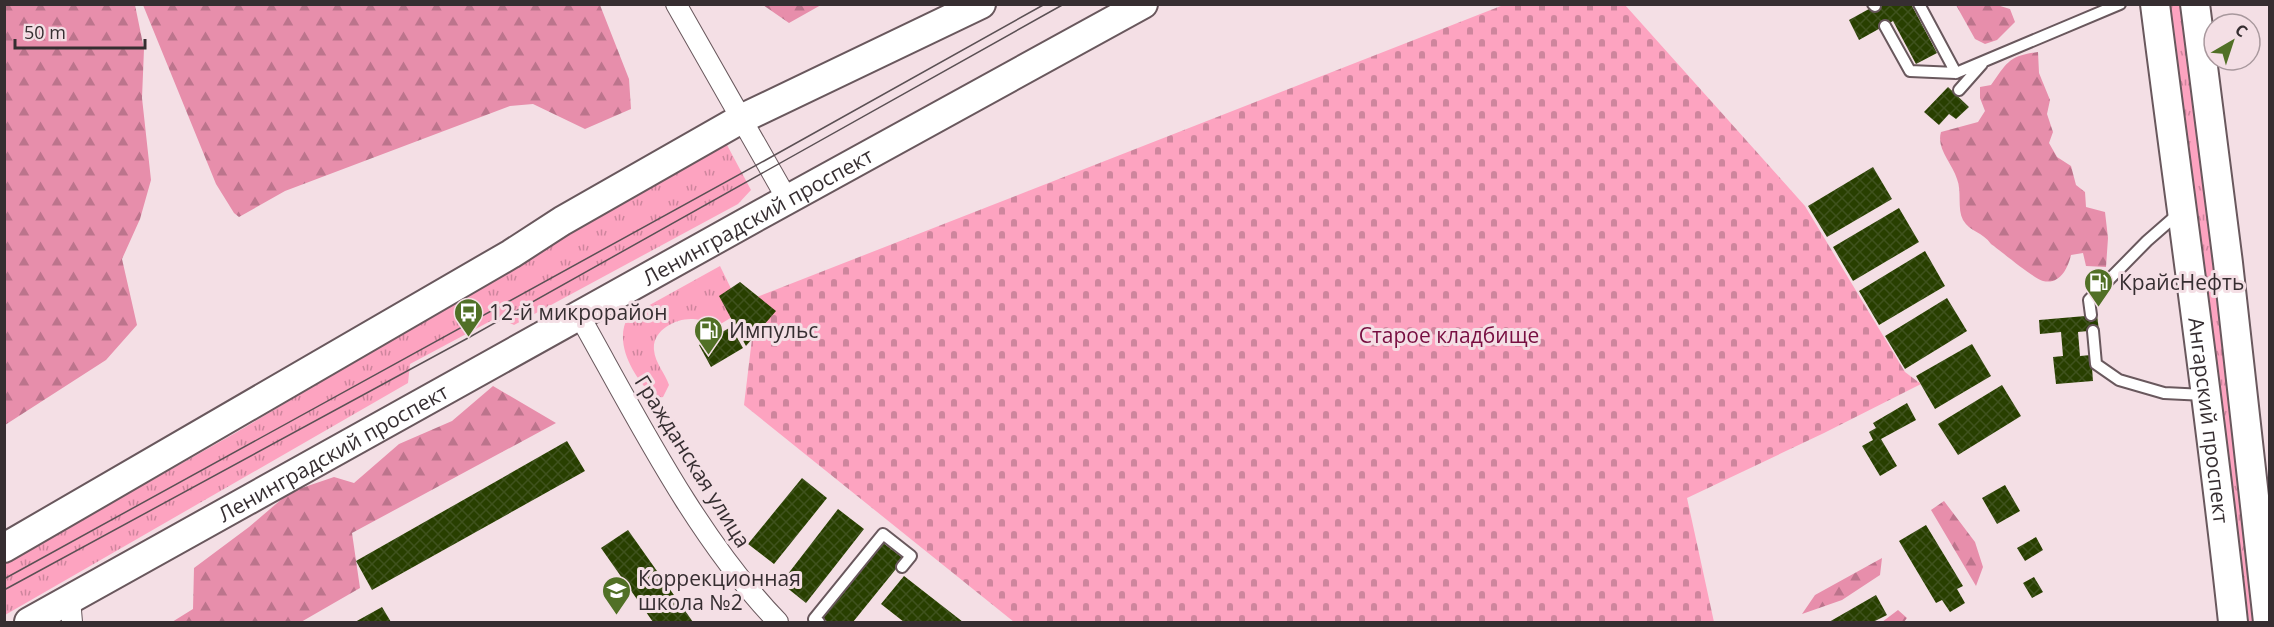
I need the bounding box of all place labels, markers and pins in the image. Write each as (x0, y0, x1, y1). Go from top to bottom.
fuel station icon: КрайсНефть (2082, 266, 2114, 308)
place label: КрайсНефть (2119, 268, 2244, 296)
bus stop icon: 12-й микрорайон (452, 296, 484, 338)
place label: 12-й микрорайон (489, 298, 667, 326)
fuel station icon: Импульс (692, 314, 724, 356)
place label: Импульс (729, 316, 818, 344)
place label: Коррекционная школа №2 (638, 564, 801, 616)
school or university icon: Коррекционная школа №2 (601, 574, 633, 616)

